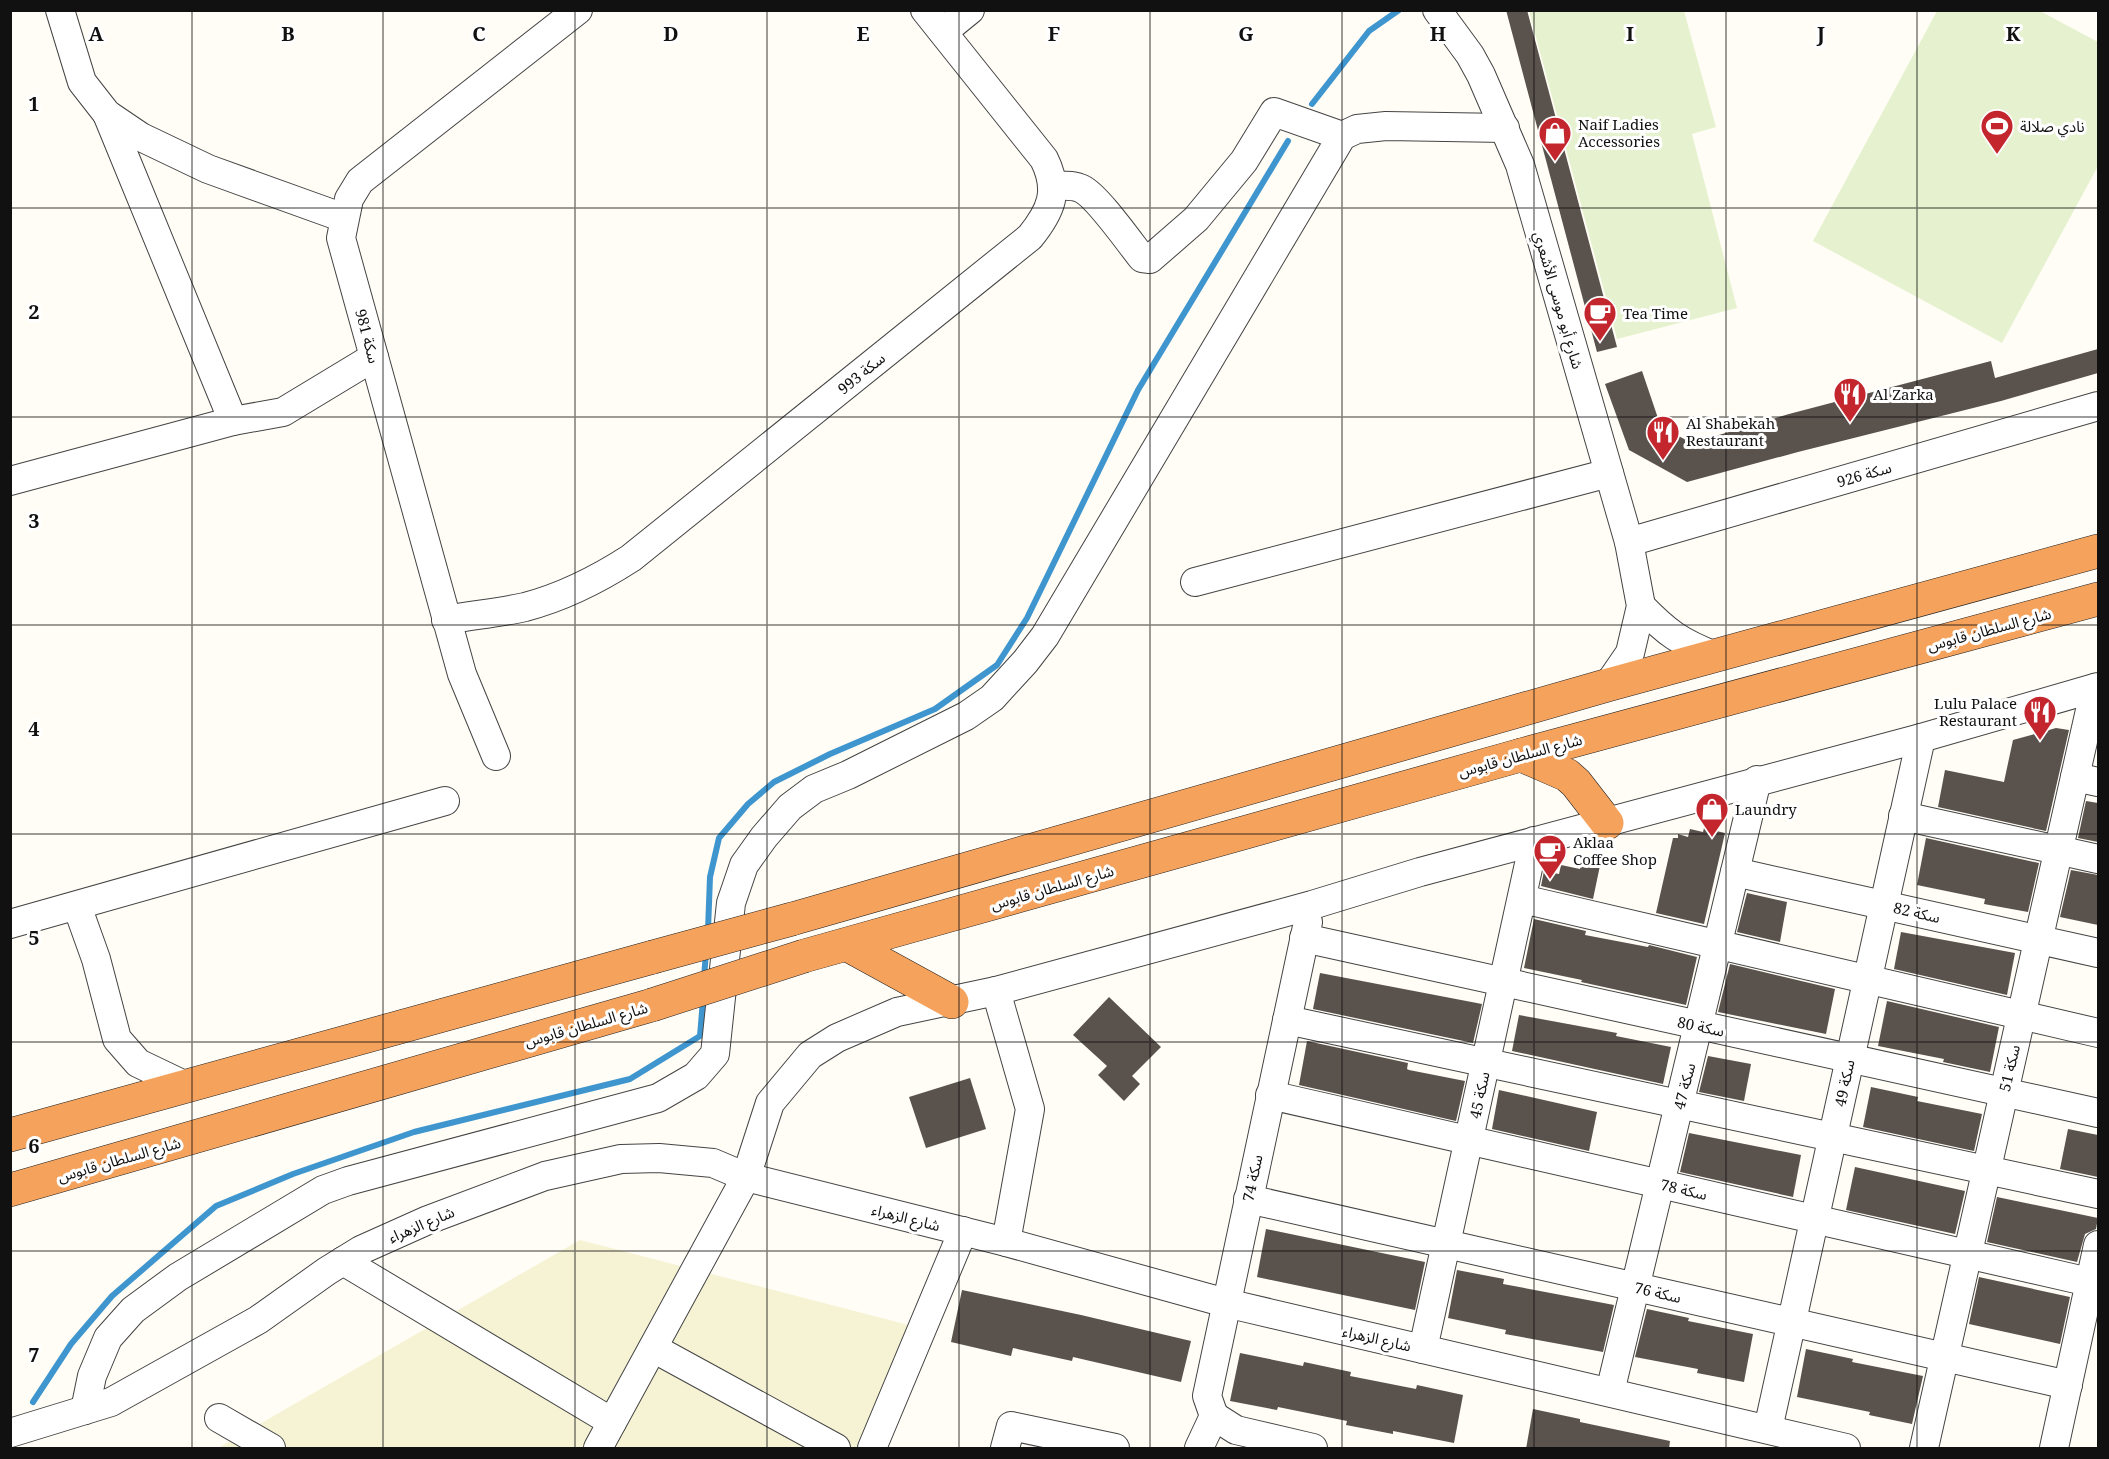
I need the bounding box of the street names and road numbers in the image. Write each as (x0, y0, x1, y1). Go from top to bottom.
street label: شارع أبو موسى الأشعري (1527, 229, 1588, 372)
street label: سكة 981 (351, 306, 385, 366)
street label: سكة 993 (833, 348, 889, 398)
street label: سكة 926 (1834, 457, 1894, 491)
street label: شارع السلطان قابوس (1925, 603, 2054, 658)
street label: شارع السلطان قابوس (1456, 729, 1585, 784)
street label: شارع السلطان قابوس (988, 860, 1117, 917)
street label: سكة 82 (1892, 897, 1943, 927)
street label: شارع السلطان قابوس (522, 997, 651, 1054)
street label: سكة 80 (1676, 1011, 1726, 1041)
street label: سكة 51 (1994, 1042, 2024, 1093)
street label: سكة 49 (1829, 1058, 1859, 1108)
street label: سكة 47 (1669, 1060, 1699, 1111)
street label: سكة 45 (1464, 1070, 1494, 1120)
street label: شارع السلطان قابوس (55, 1132, 184, 1189)
street label: سكة 74 (1237, 1153, 1267, 1203)
street label: سكة 78 (1659, 1174, 1710, 1204)
street label: شارع الزهراء (869, 1199, 943, 1238)
street label: شارع الزهراء (385, 1201, 458, 1250)
street label: سكة 76 (1633, 1277, 1684, 1307)
street label: شارع الزهراء (1340, 1320, 1414, 1359)

